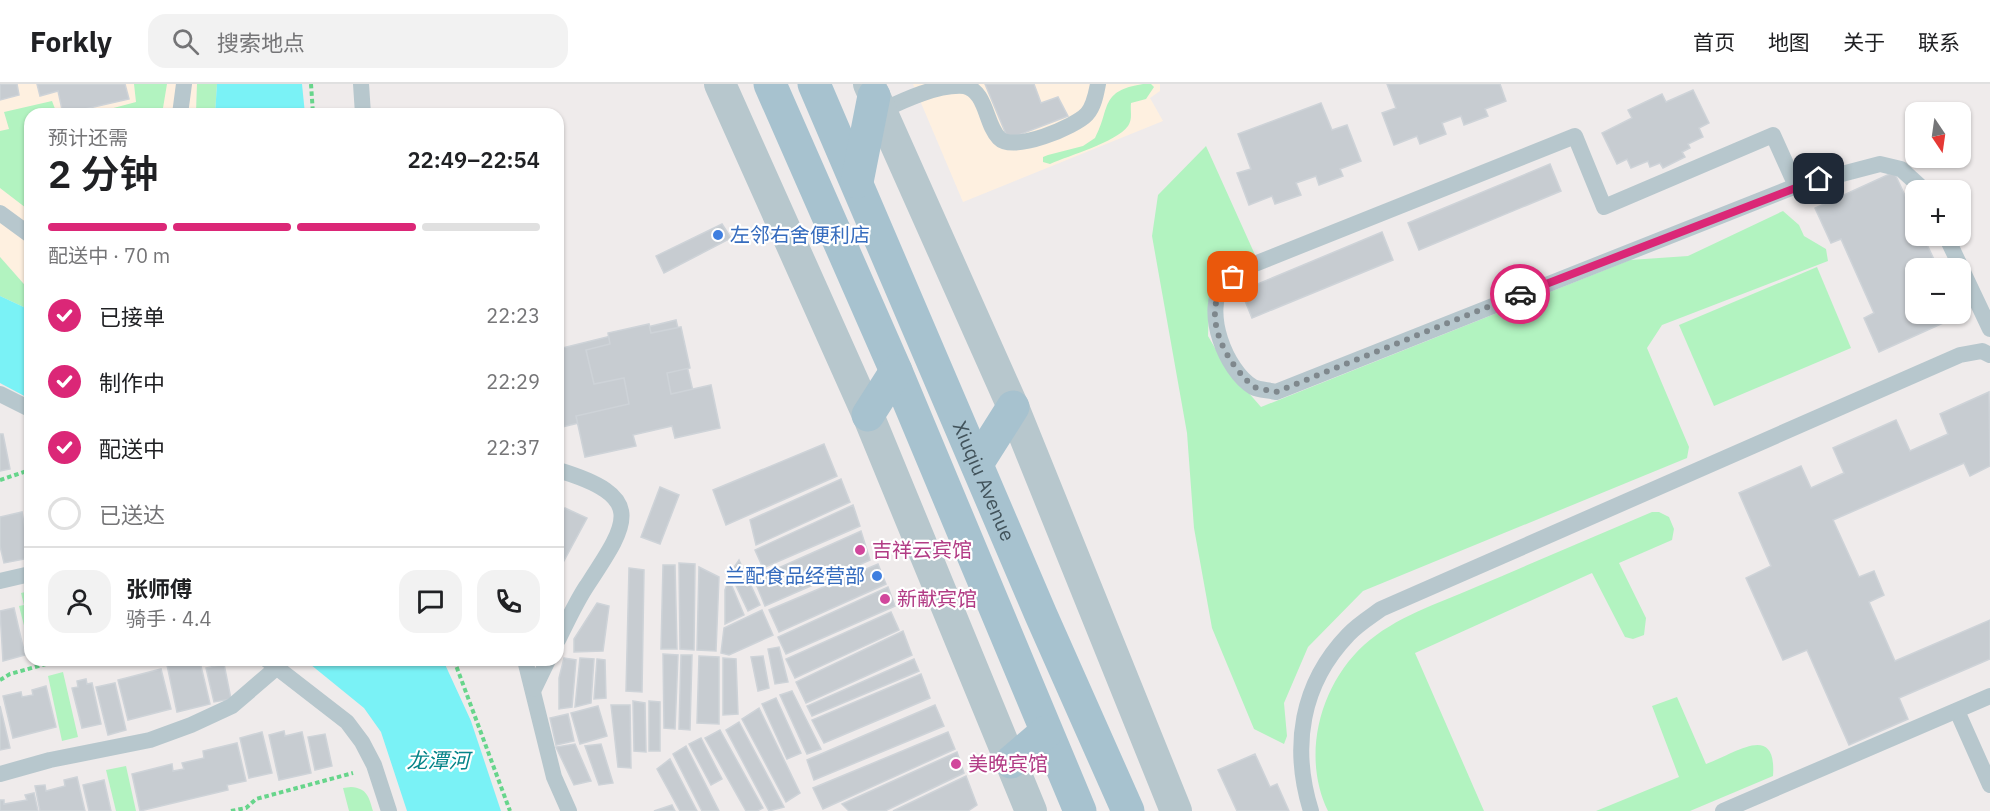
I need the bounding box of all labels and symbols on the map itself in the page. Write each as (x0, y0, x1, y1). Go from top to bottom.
north arrow (1905, 102, 1971, 168)
pin (1793, 153, 1844, 204)
place label: 左邻右舍便利店 (730, 221, 870, 248)
marker: 左邻右舍便利店 (711, 228, 725, 242)
pin (1207, 251, 1258, 302)
courier (1490, 264, 1550, 324)
street label: Xiuqiu Avenue (947, 417, 1022, 545)
place label: 吉祥云宾馆 (872, 536, 972, 563)
marker: 吉祥云宾馆 (853, 543, 867, 557)
place label: 兰配食品经营部 (725, 562, 865, 589)
marker: 兰配食品经营部 (870, 569, 884, 583)
place label: 新献宾馆 (897, 585, 977, 612)
marker: 新献宾馆 (878, 592, 892, 606)
water label: 龙潭河 (407, 746, 473, 774)
place label: 美晚宾馆 (968, 750, 1048, 777)
marker: 美晚宾馆 (949, 757, 963, 771)

